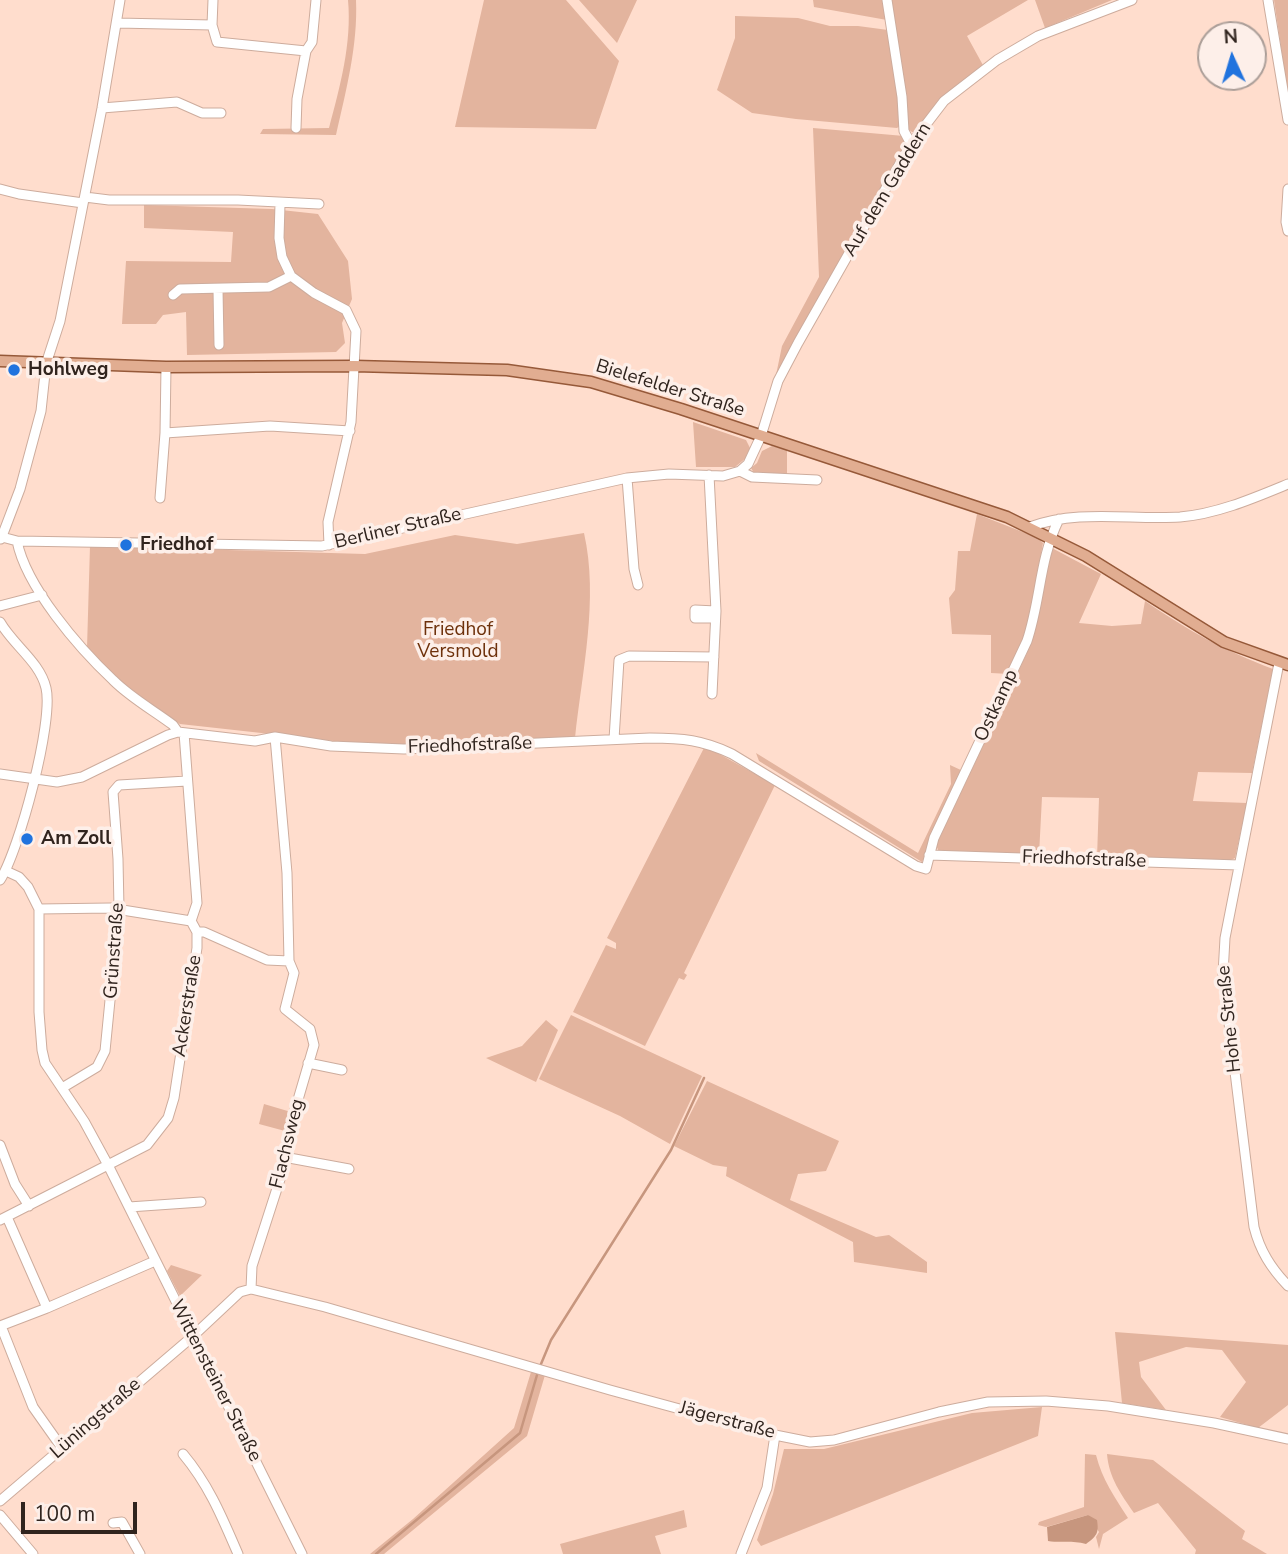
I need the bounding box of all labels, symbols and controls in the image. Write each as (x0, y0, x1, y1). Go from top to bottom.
north arrow (1197, 21, 1267, 91)
text: N (1223, 24, 1239, 51)
street label: Auf dem Gaddern (839, 119, 937, 261)
street label: Bielefelder Straße (593, 356, 747, 422)
place label: Hohlweg (28, 359, 108, 381)
marker: Hohlweg (6, 362, 22, 378)
street label: Berliner Straße (332, 503, 464, 555)
place label: Friedhof (140, 534, 213, 556)
marker: Friedhof (118, 537, 134, 553)
park label: Friedhof Versmold (417, 619, 499, 663)
street label: Ostkamp (970, 666, 1024, 746)
street label: Friedhofstraße (407, 732, 533, 760)
place label: Am Zoll (41, 828, 111, 850)
marker: Am Zoll (19, 831, 35, 847)
street label: Friedhofstraße (1021, 846, 1147, 874)
street label: Grünstraße (100, 902, 130, 1000)
street label: Ackerstraße (169, 953, 207, 1059)
street label: Hohe Straße (1213, 964, 1247, 1074)
street label: Flachsweg (266, 1097, 310, 1191)
street label: Wittensteiner Straße (164, 1296, 266, 1466)
street label: Lüningstraße (46, 1374, 146, 1464)
street label: Jägerstraße (677, 1397, 777, 1445)
scale bar (24, 1488, 140, 1532)
text: 100 m (34, 1500, 95, 1528)

